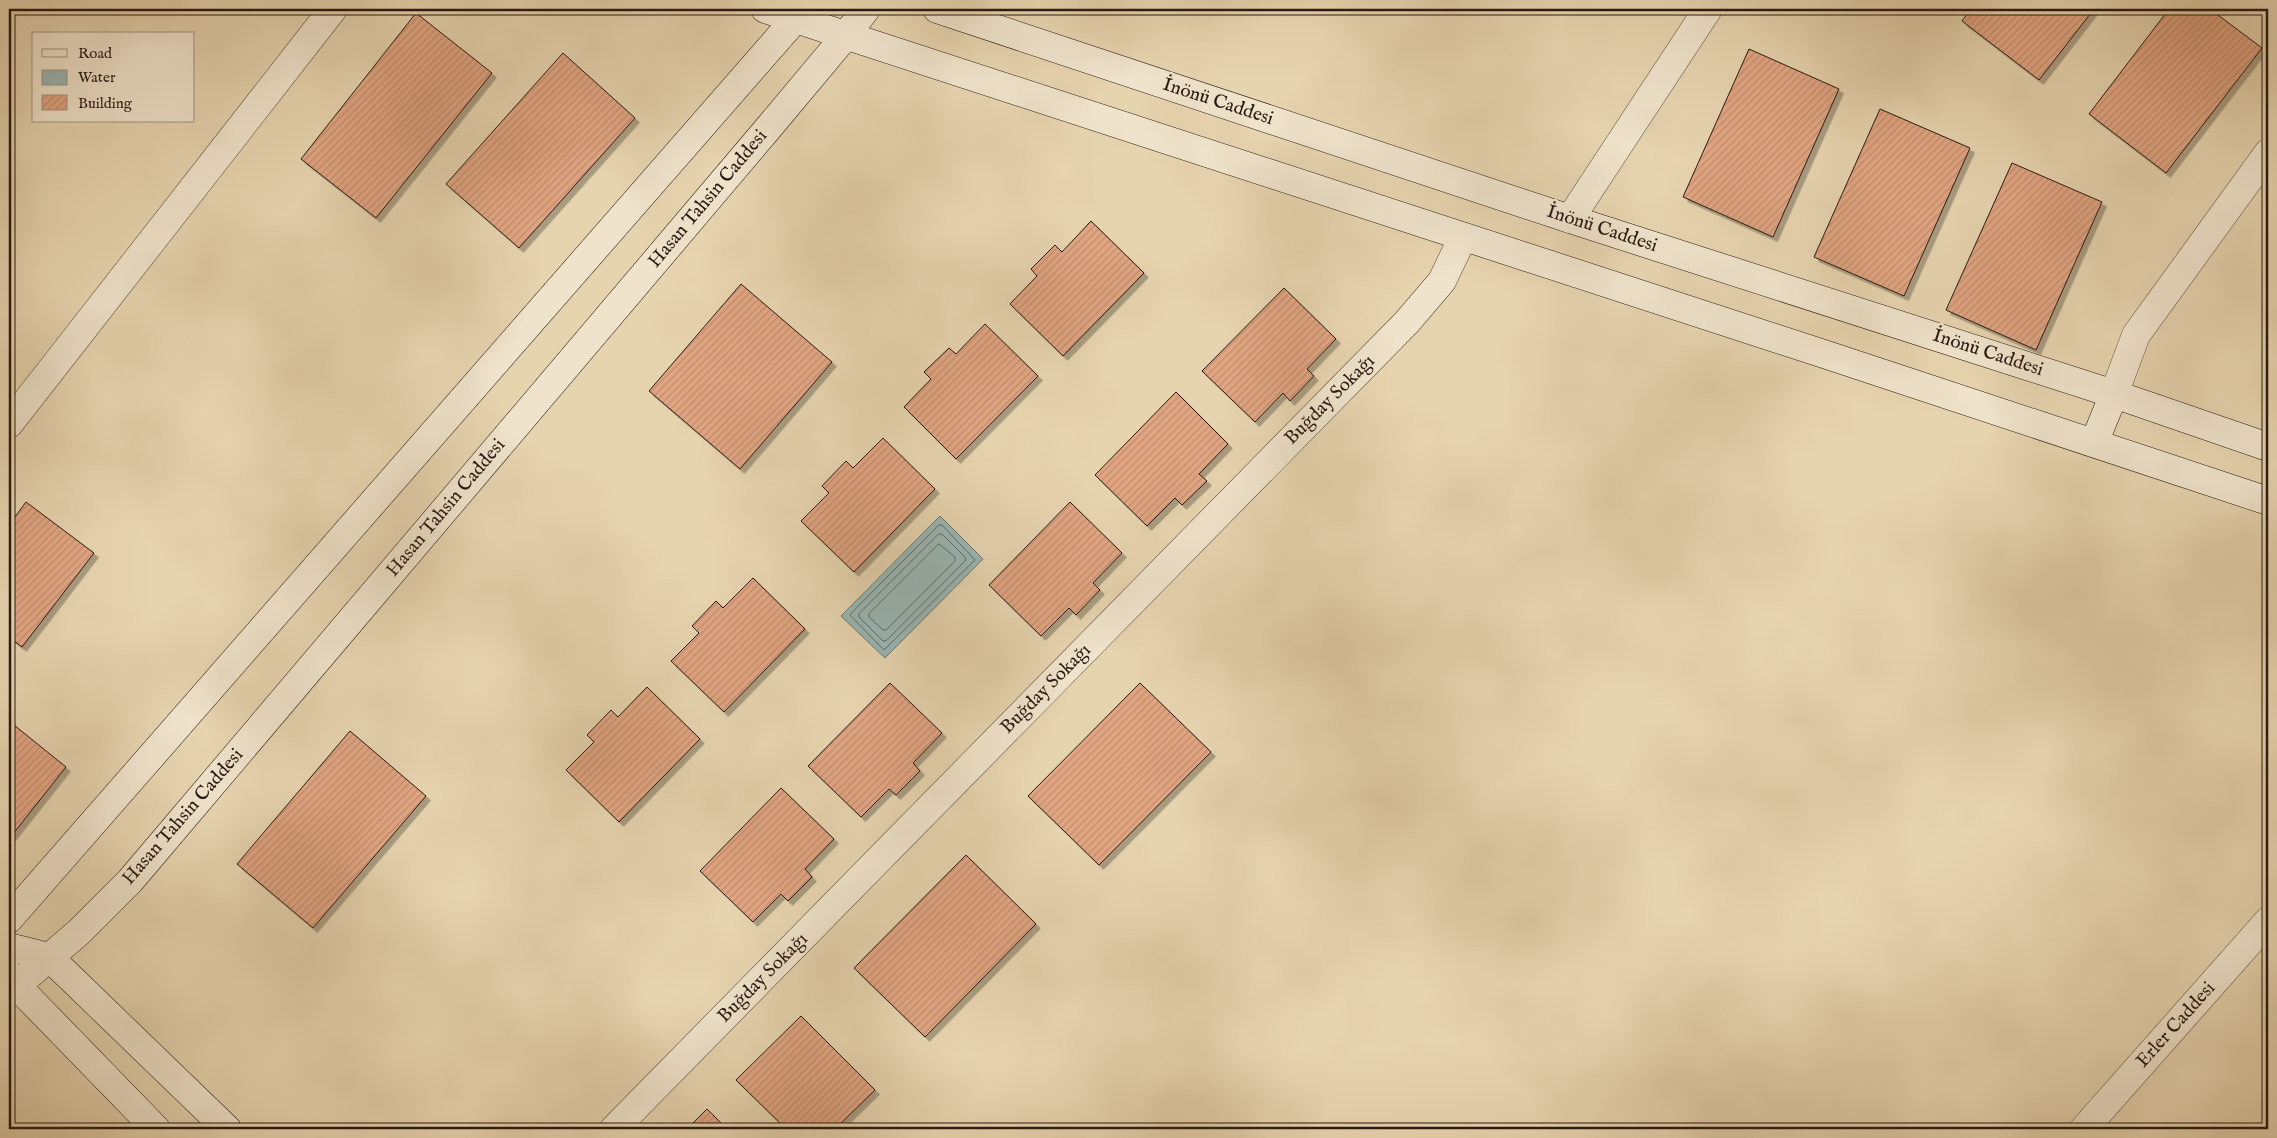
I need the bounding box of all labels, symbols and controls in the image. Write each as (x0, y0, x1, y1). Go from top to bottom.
legend (32, 32, 195, 122)
text: Road (78, 44, 113, 63)
text: Water (78, 68, 116, 87)
street label: İnönü Caddesi (1160, 73, 1276, 131)
text: Building (78, 94, 133, 113)
street label: Hasan Tahsin Caddesi (643, 125, 773, 273)
street label: İnönü Caddesi (1544, 200, 1660, 258)
street label: İnönü Caddesi (1930, 324, 2046, 382)
street label: Buğday Sokağı (1280, 350, 1380, 450)
street label: Hasan Tahsin Caddesi (381, 434, 511, 582)
street label: Buğday Sokağı (996, 639, 1096, 739)
street label: Hasan Tahsin Caddesi (117, 744, 249, 890)
street label: Buğday Sokağı (713, 928, 813, 1028)
street label: Erler Caddesi (2131, 977, 2221, 1073)

